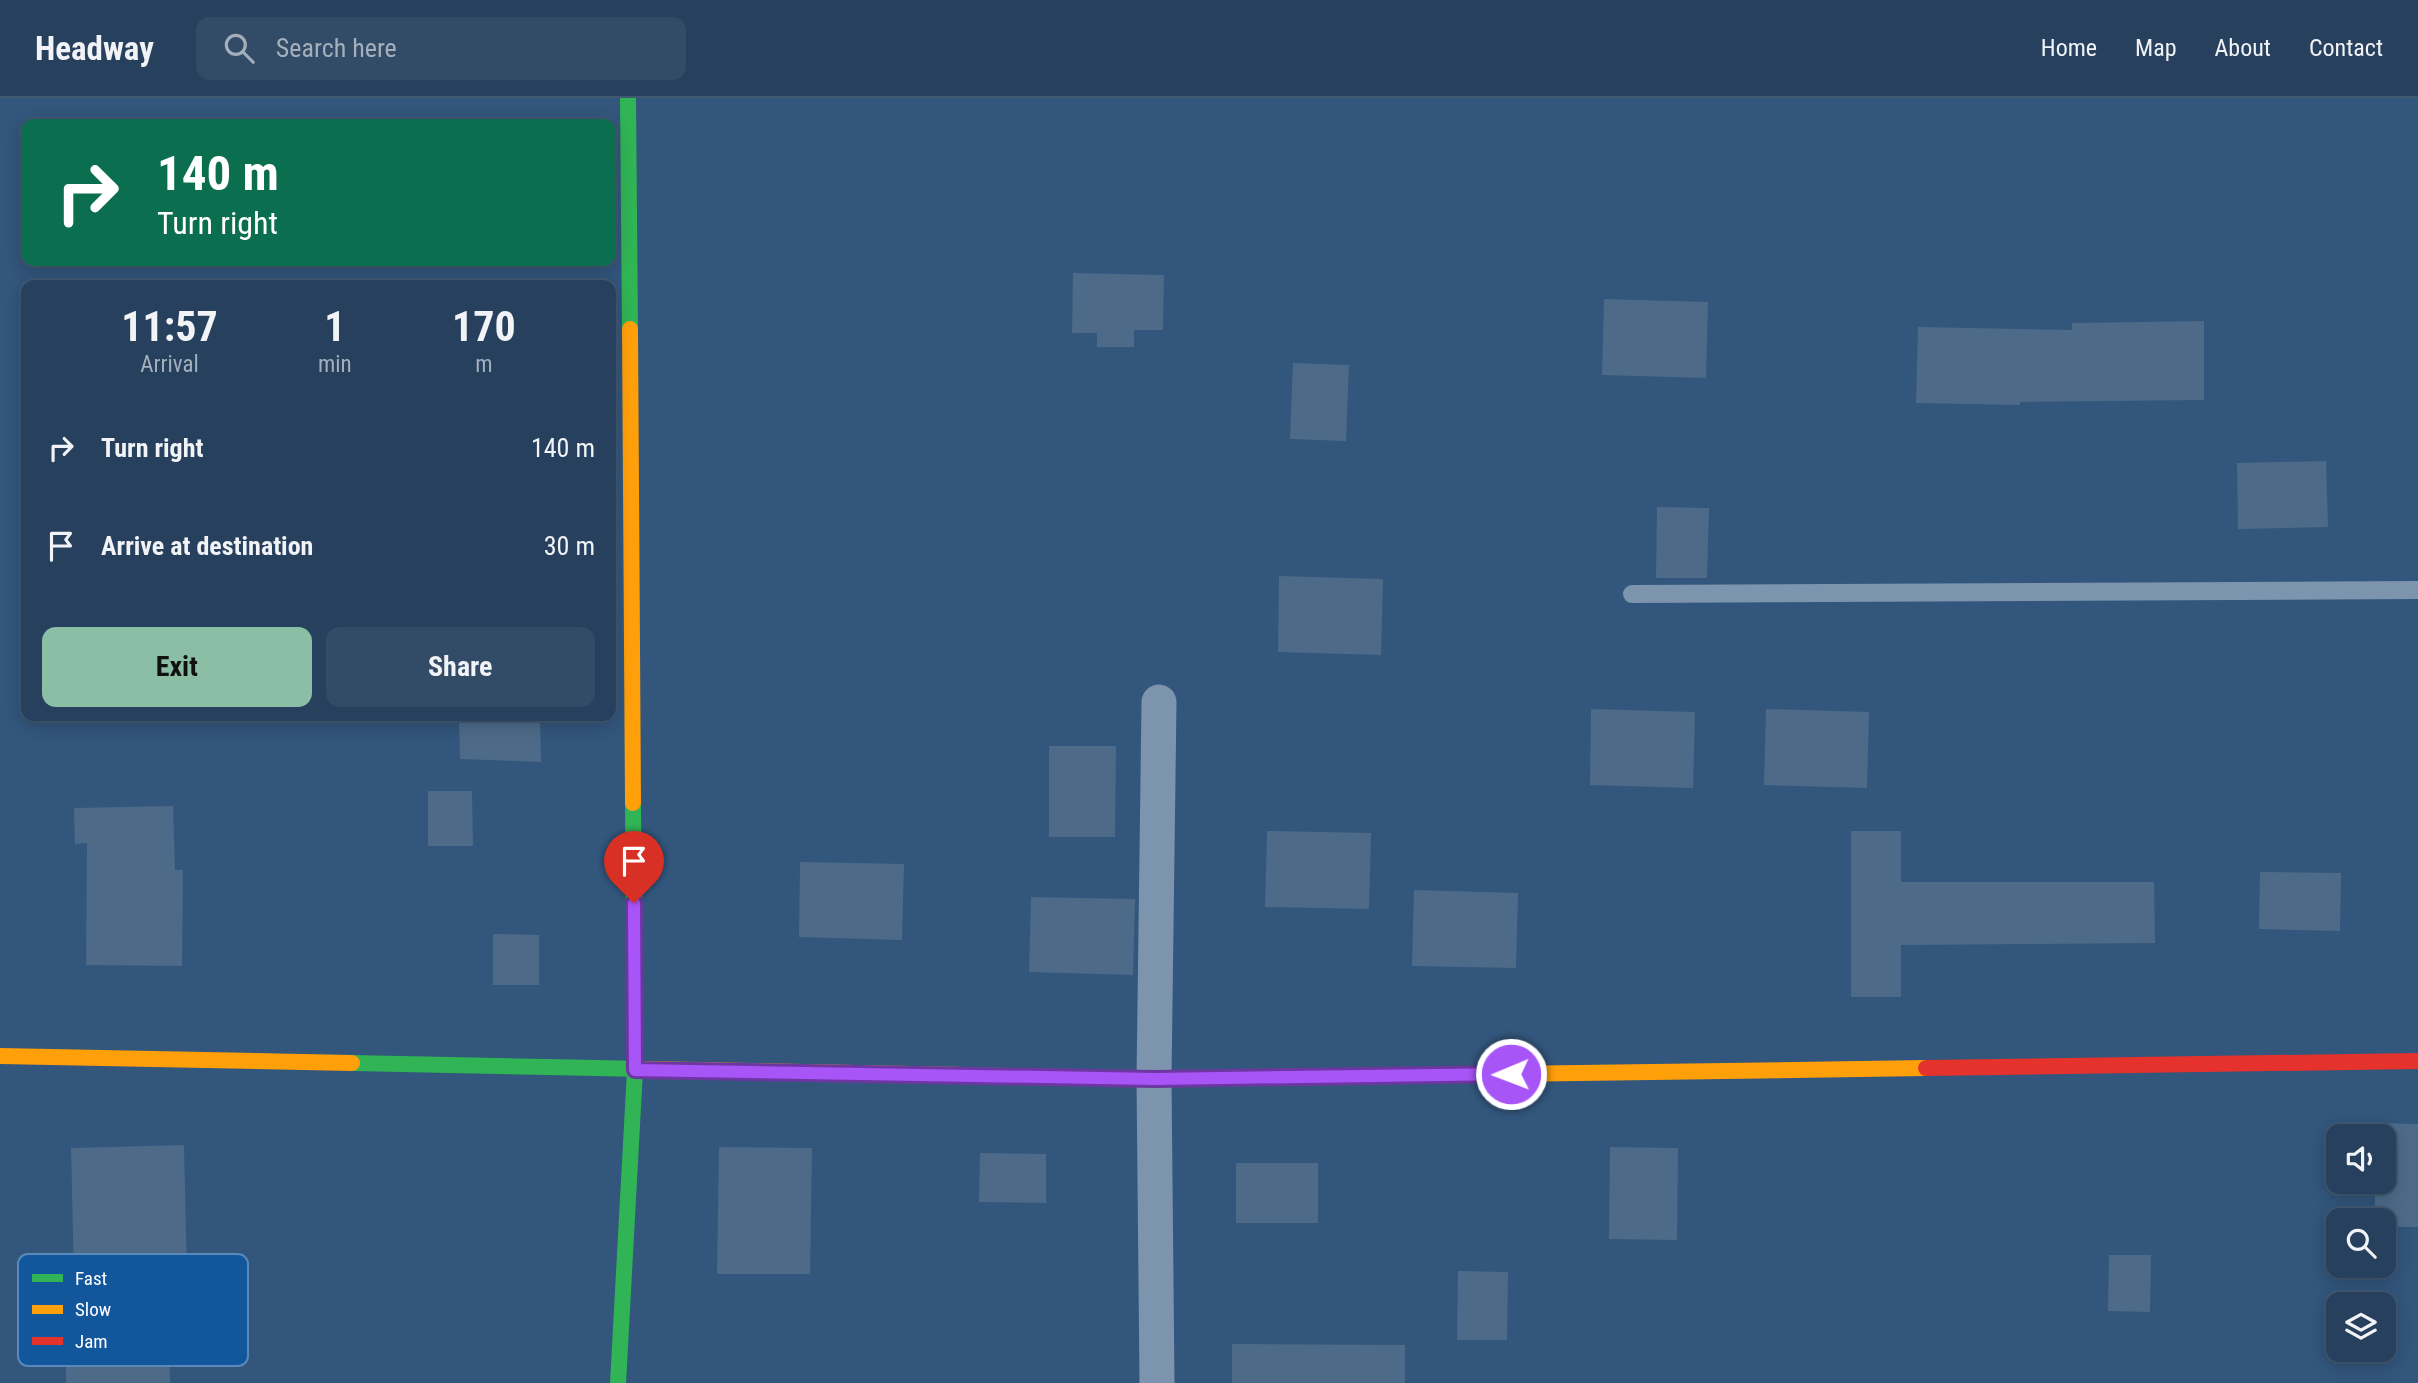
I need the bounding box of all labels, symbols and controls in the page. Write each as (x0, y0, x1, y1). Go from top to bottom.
search box (196, 17, 686, 80)
text: Headway (35, 29, 154, 68)
icon: search (220, 29, 258, 67)
text: Search here (276, 33, 397, 63)
text: Home (2041, 34, 2097, 62)
text: Map (2135, 34, 2177, 62)
text: About (2215, 34, 2271, 62)
text: Contact (2309, 34, 2383, 62)
text: 140 m (157, 145, 279, 202)
icon: right (42, 147, 133, 238)
text: Turn right (157, 204, 278, 242)
text: 11:57 (121, 302, 218, 351)
text: 1 (324, 302, 345, 351)
text: 170 (452, 302, 516, 351)
text: Arrival (140, 351, 199, 378)
text: min (318, 351, 352, 378)
text: m (475, 351, 492, 378)
icon: right (42, 429, 80, 467)
text: Turn right (101, 433, 203, 463)
text: 140 m (531, 433, 595, 463)
icon: arrive (42, 527, 80, 565)
text: Arrive at destination (101, 531, 313, 561)
text: 30 m (544, 531, 595, 561)
button: Exit (42, 627, 312, 707)
button: Share (326, 627, 595, 707)
pin (604, 831, 664, 903)
icon: arrive (615, 842, 653, 880)
position arrow (1474, 1037, 1548, 1111)
map controls (2326, 1124, 2396, 1362)
button: sound (2326, 1124, 2396, 1194)
button: search (2326, 1208, 2396, 1278)
legend (18, 1254, 248, 1366)
text: Fast (75, 1267, 107, 1290)
button: layers (2326, 1292, 2396, 1362)
text: Slow (75, 1298, 111, 1321)
text: Jam (75, 1330, 108, 1353)

